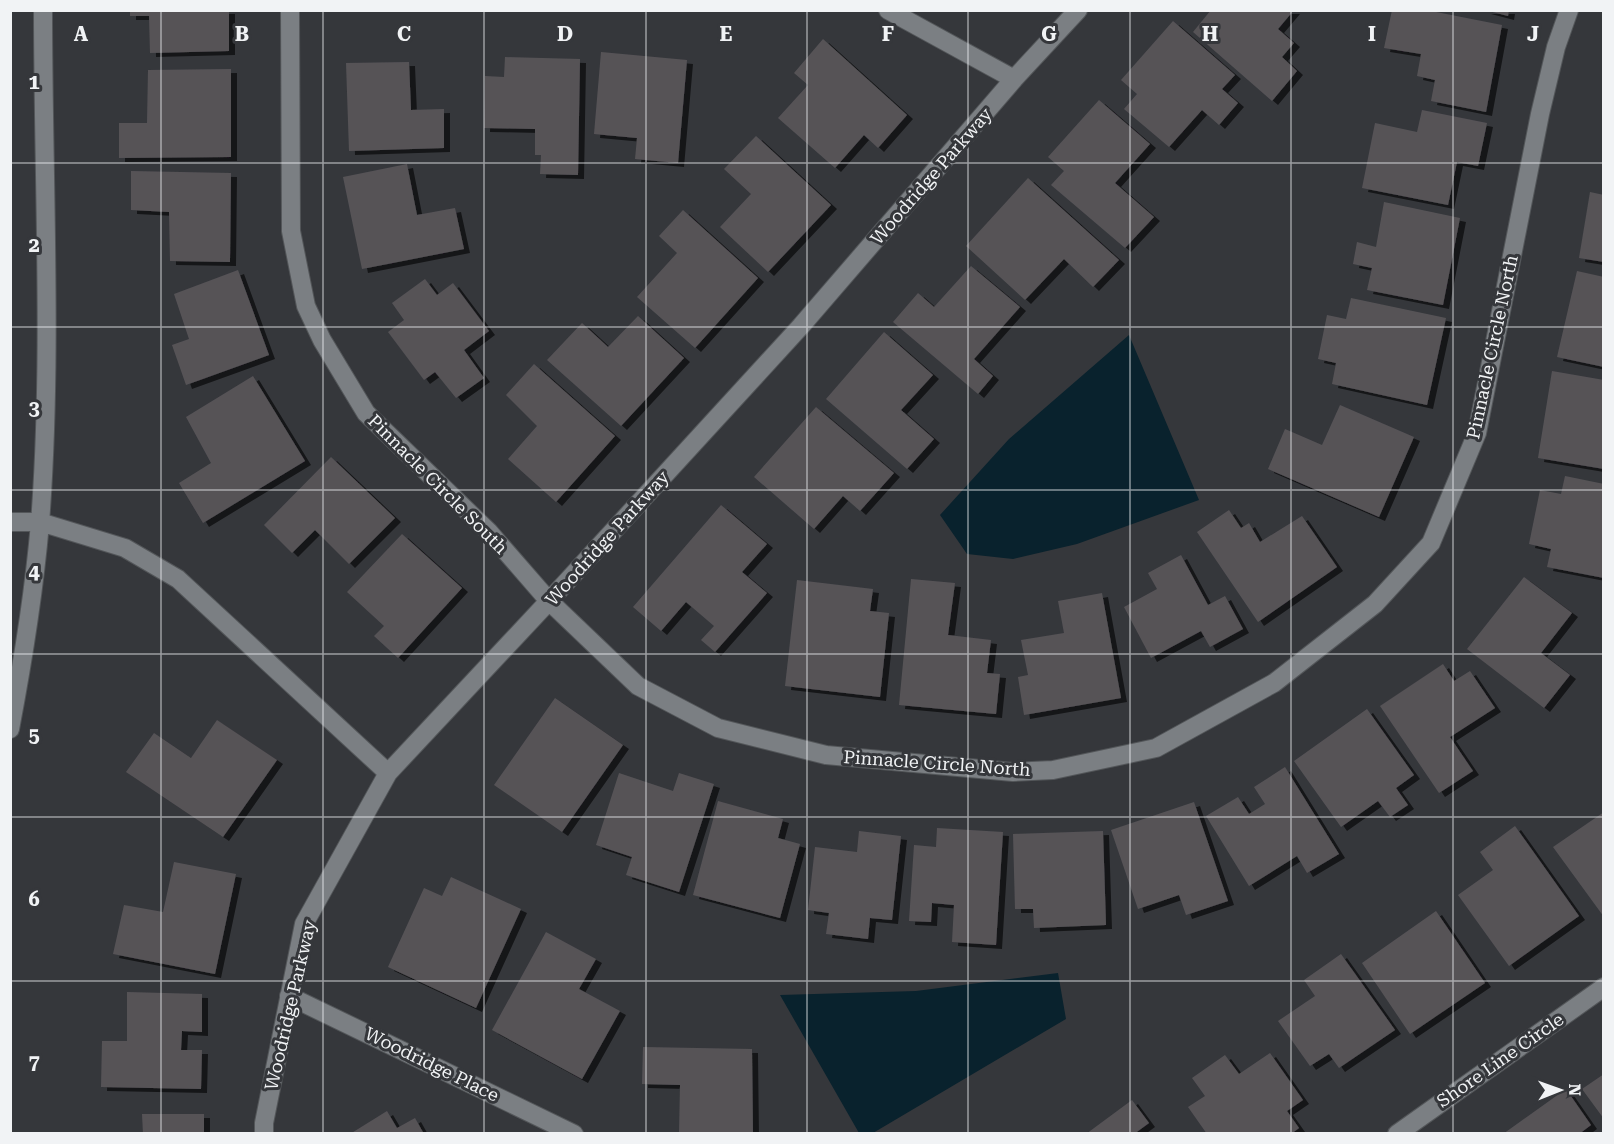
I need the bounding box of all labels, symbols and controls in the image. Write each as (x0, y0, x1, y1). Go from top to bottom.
text: A (74, 22, 89, 46)
text: B (235, 22, 249, 46)
text: C (397, 22, 411, 46)
text: D (557, 22, 573, 46)
text: E (720, 22, 733, 46)
text: F (882, 22, 894, 46)
text: G (1041, 22, 1057, 46)
text: H (1202, 22, 1218, 46)
text: I (1368, 22, 1376, 46)
text: J (1527, 22, 1539, 46)
text: 1 (28, 70, 40, 94)
street label: Woodridge Parkway (866, 103, 996, 249)
text: 2 (28, 233, 40, 257)
street label: Pinnacle Circle North (1462, 253, 1522, 441)
text: 3 (28, 396, 40, 420)
street label: Pinnacle Circle South (364, 410, 512, 558)
street label: Woodridge Parkway (541, 466, 673, 610)
text: 4 (28, 560, 40, 584)
text: 5 (28, 723, 40, 747)
street label: Pinnacle Circle North (843, 746, 1032, 780)
text: 6 (28, 887, 40, 911)
street label: Woodridge Parkway (260, 917, 320, 1092)
street label: Shore Line Circle (1433, 1008, 1568, 1112)
street label: Woodridge Place (362, 1022, 503, 1106)
text: 7 (28, 1050, 40, 1074)
north arrow (1530, 1060, 1590, 1120)
text: N (1565, 1083, 1584, 1096)

